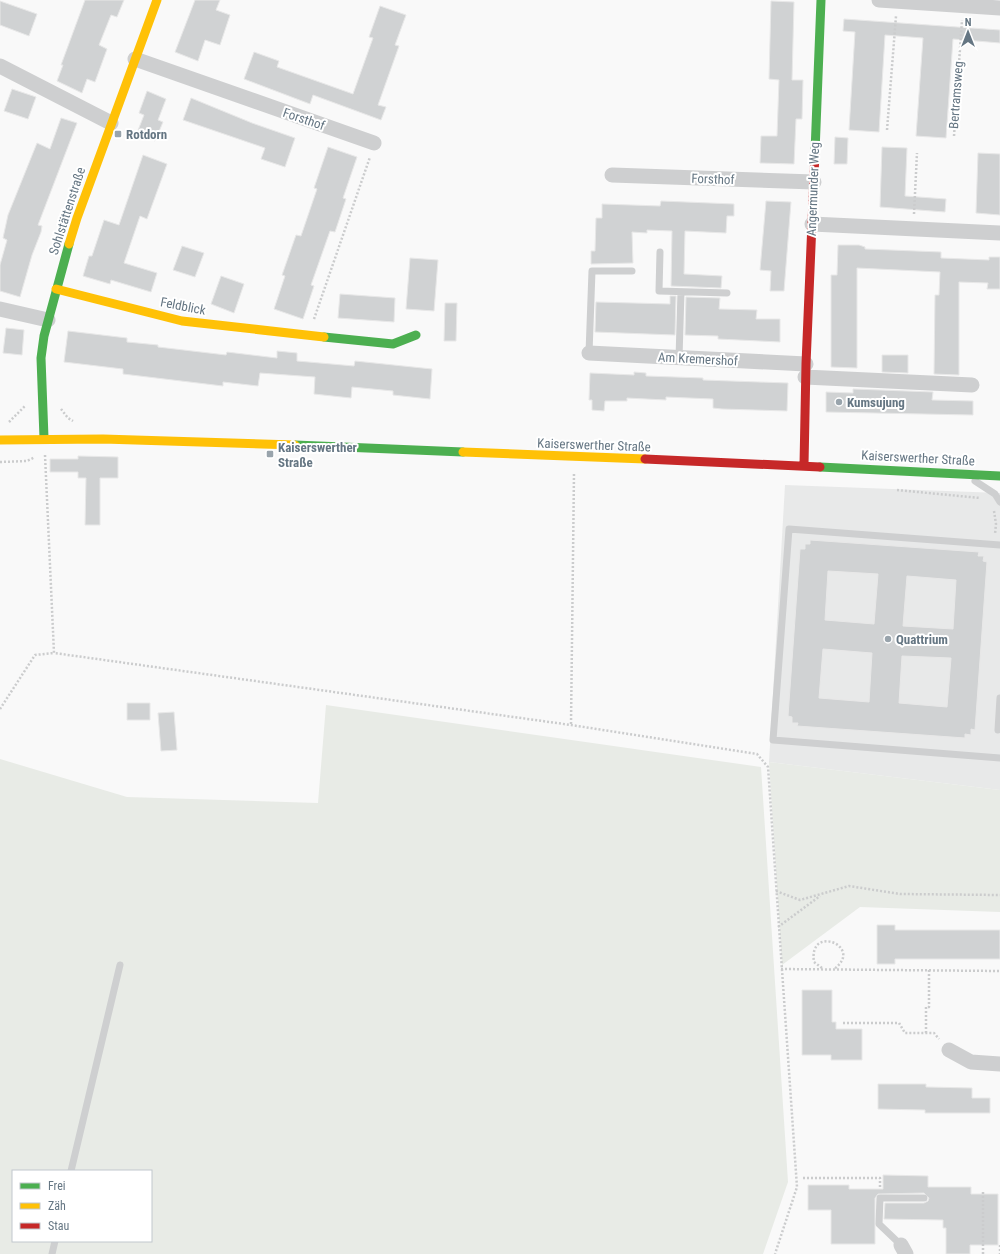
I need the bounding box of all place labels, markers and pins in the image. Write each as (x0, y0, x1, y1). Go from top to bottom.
place label: Rotdorn (126, 127, 167, 142)
marker: Rotdorn (113, 129, 123, 139)
place label: Kumsujung (847, 395, 905, 410)
marker: Kumsujung (834, 397, 844, 407)
place label: Kaiserswerther Straße (278, 440, 358, 470)
marker: Kaiserswerther Straße (265, 449, 275, 459)
place label: Quattrium (896, 632, 948, 647)
marker: Quattrium (883, 634, 893, 644)

